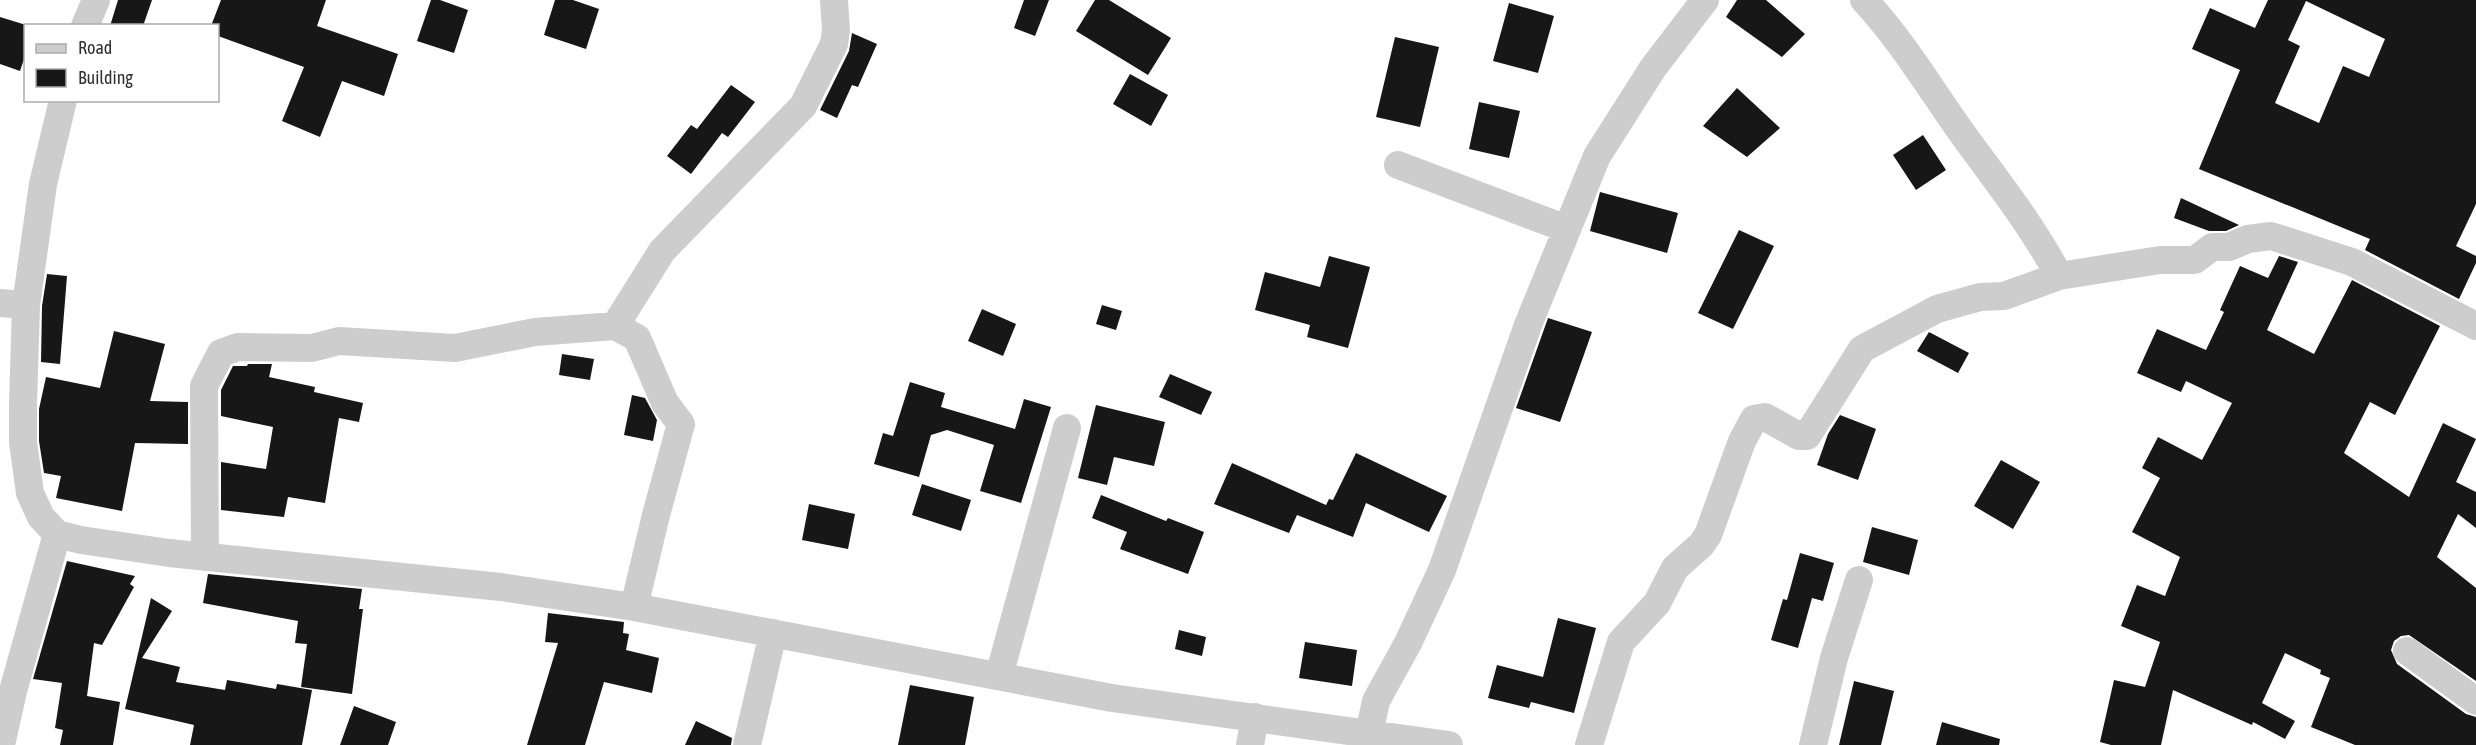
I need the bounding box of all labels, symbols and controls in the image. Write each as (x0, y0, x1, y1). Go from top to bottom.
legend (24, 24, 219, 102)
text: Road (78, 37, 112, 58)
text: Building (78, 67, 133, 88)

